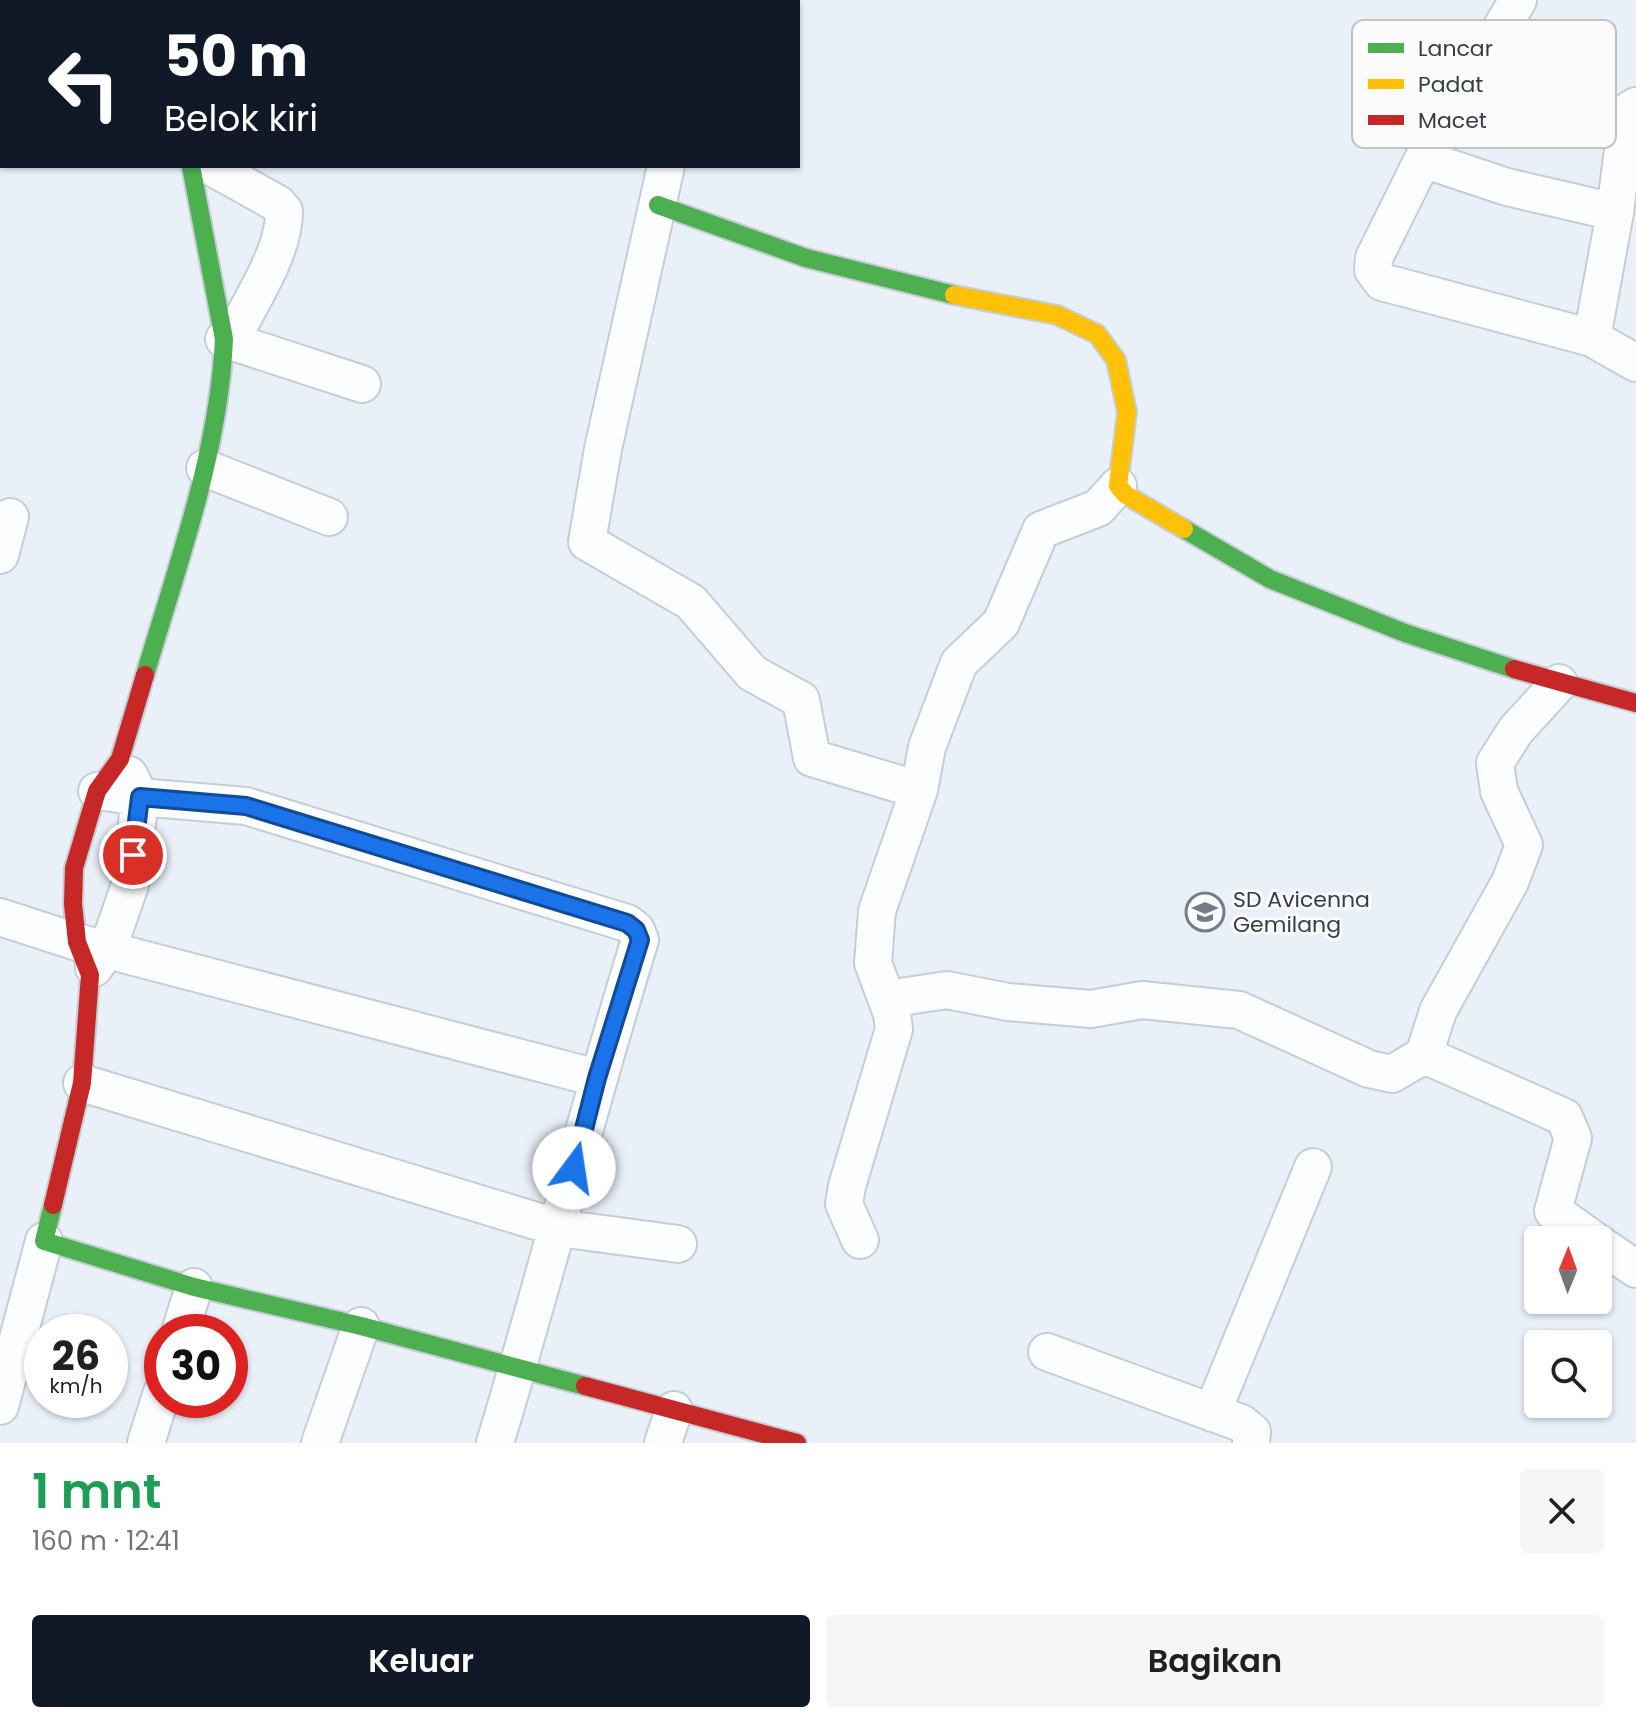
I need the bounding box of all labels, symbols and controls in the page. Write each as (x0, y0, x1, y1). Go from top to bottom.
text: 50 m (164, 17, 308, 96)
legend (1352, 20, 1616, 148)
icon: left (32, 32, 136, 136)
text: Lancar (1418, 33, 1493, 64)
text: Padat (1418, 69, 1483, 100)
text: Belok kiri (164, 93, 318, 144)
text: Macet (1418, 105, 1487, 136)
pin (99, 821, 167, 889)
icon: arrive (111, 833, 155, 877)
place label: SD Avicenna Gemilang (1233, 884, 1370, 940)
school or university icon: SD Avicenna Gemilang (1184, 891, 1226, 933)
position arrow (532, 1126, 616, 1210)
north arrow (1524, 1226, 1612, 1314)
map controls (1524, 1226, 1612, 1418)
speed limit sign: 30 (144, 1314, 248, 1418)
text: 26 (52, 1328, 100, 1384)
button: search (1524, 1330, 1612, 1418)
text: km/h (49, 1372, 103, 1400)
text: 1 mnt (32, 1458, 161, 1525)
button: close (1520, 1469, 1604, 1553)
text: 160 m · 12:41 (32, 1523, 180, 1559)
button: Keluar (32, 1615, 810, 1707)
button: Bagikan (826, 1615, 1604, 1707)

